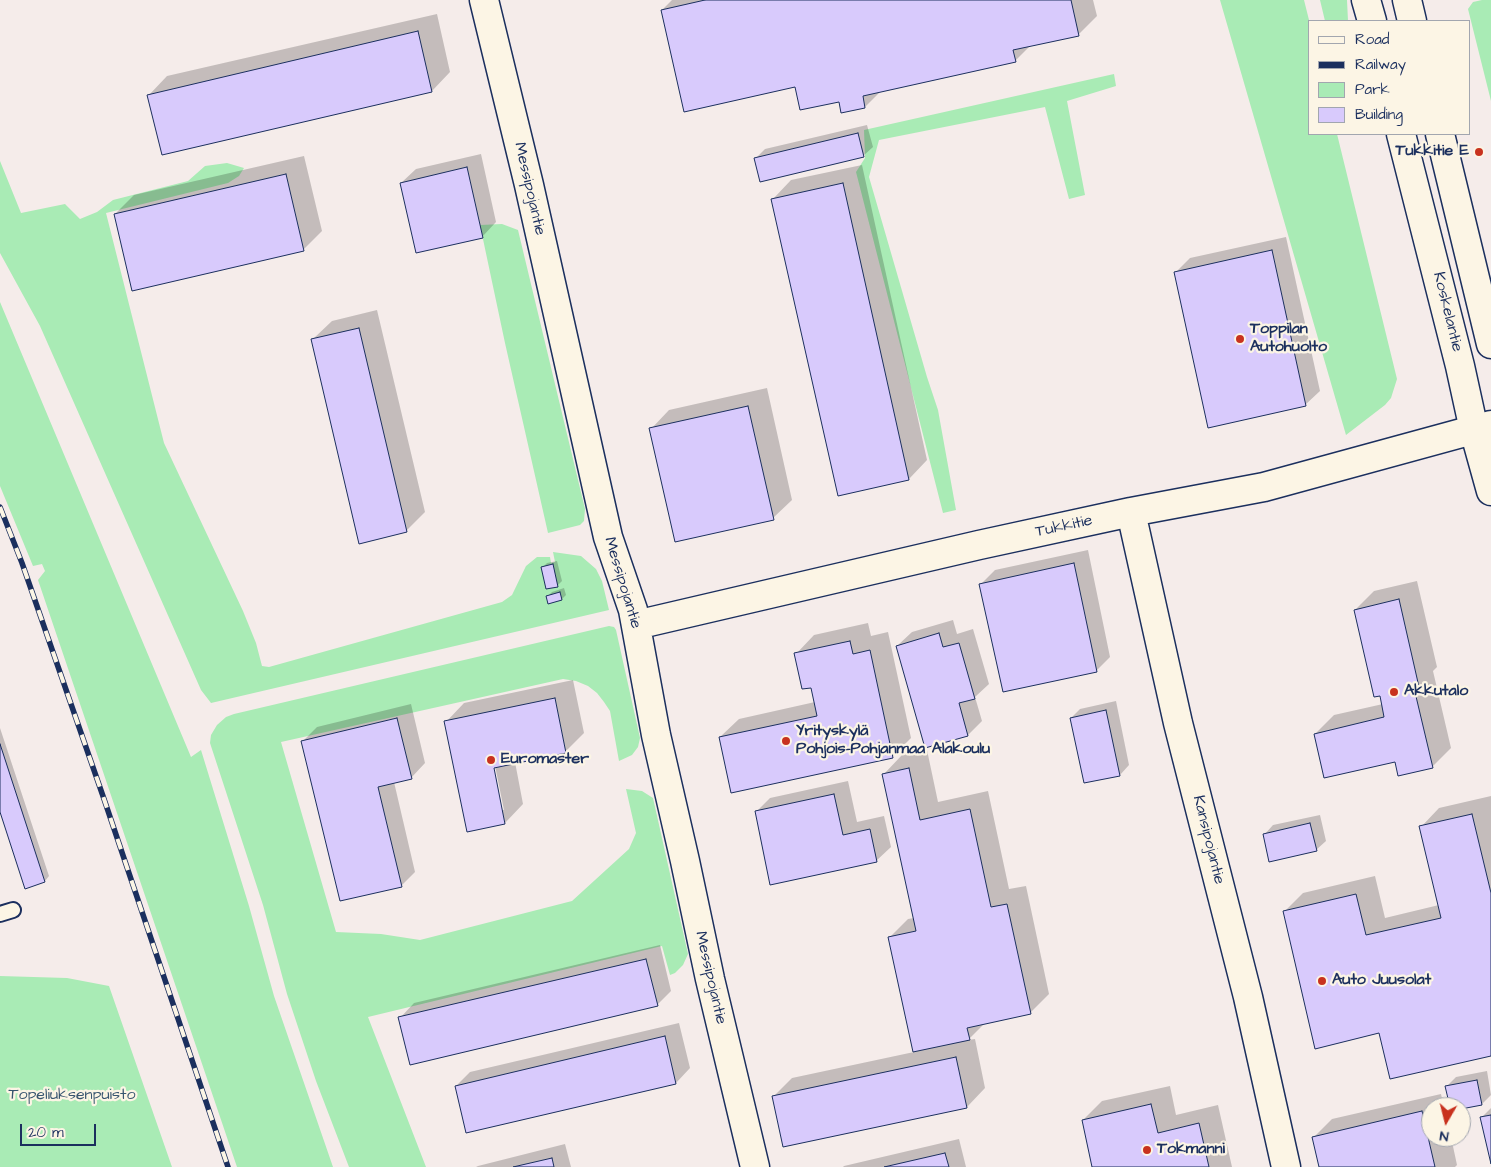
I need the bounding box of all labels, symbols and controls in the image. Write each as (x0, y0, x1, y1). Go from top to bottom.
legend (1308, 20, 1471, 135)
text: Road (1355, 29, 1389, 50)
text: Railway (1355, 54, 1406, 75)
text: Park (1355, 79, 1390, 100)
text: Building (1355, 104, 1403, 125)
street label: Messipojantie (509, 141, 549, 237)
place label: Tukkitie E (1395, 142, 1469, 162)
marker: Tukkitie E (1473, 146, 1485, 158)
street label: Koskelantie (1428, 270, 1466, 354)
place label: Toppilan Autohuolto (1250, 320, 1327, 358)
marker: Toppilan Autohuolto (1234, 333, 1246, 345)
street label: Tukkitie (1034, 512, 1094, 542)
street label: Messipojantie (599, 535, 645, 631)
place label: Akkutalo (1404, 682, 1468, 702)
marker: Akkutalo (1388, 686, 1400, 698)
place label: Yrityskylä Pohjois-Pohjanmaa Alakoulu (796, 722, 990, 760)
marker: Yrityskylä Pohjois-Pohjanmaa Alakoulu (780, 735, 792, 747)
place label: Euromaster (501, 750, 589, 770)
marker: Euromaster (485, 754, 497, 766)
street label: Kansipojantie (1188, 794, 1228, 886)
street label: Messipojantie (690, 930, 730, 1026)
place label: Auto Juusolat (1332, 971, 1431, 991)
marker: Auto Juusolat (1316, 975, 1328, 987)
park label: Topeliuksenpuisto (8, 1086, 136, 1106)
north arrow (1421, 1097, 1471, 1147)
scale bar (22, 1114, 99, 1146)
text: 20 m (28, 1122, 64, 1143)
text: N (1438, 1125, 1450, 1146)
place label: Tokmanni (1157, 1140, 1225, 1160)
marker: Tokmanni (1141, 1144, 1153, 1156)

